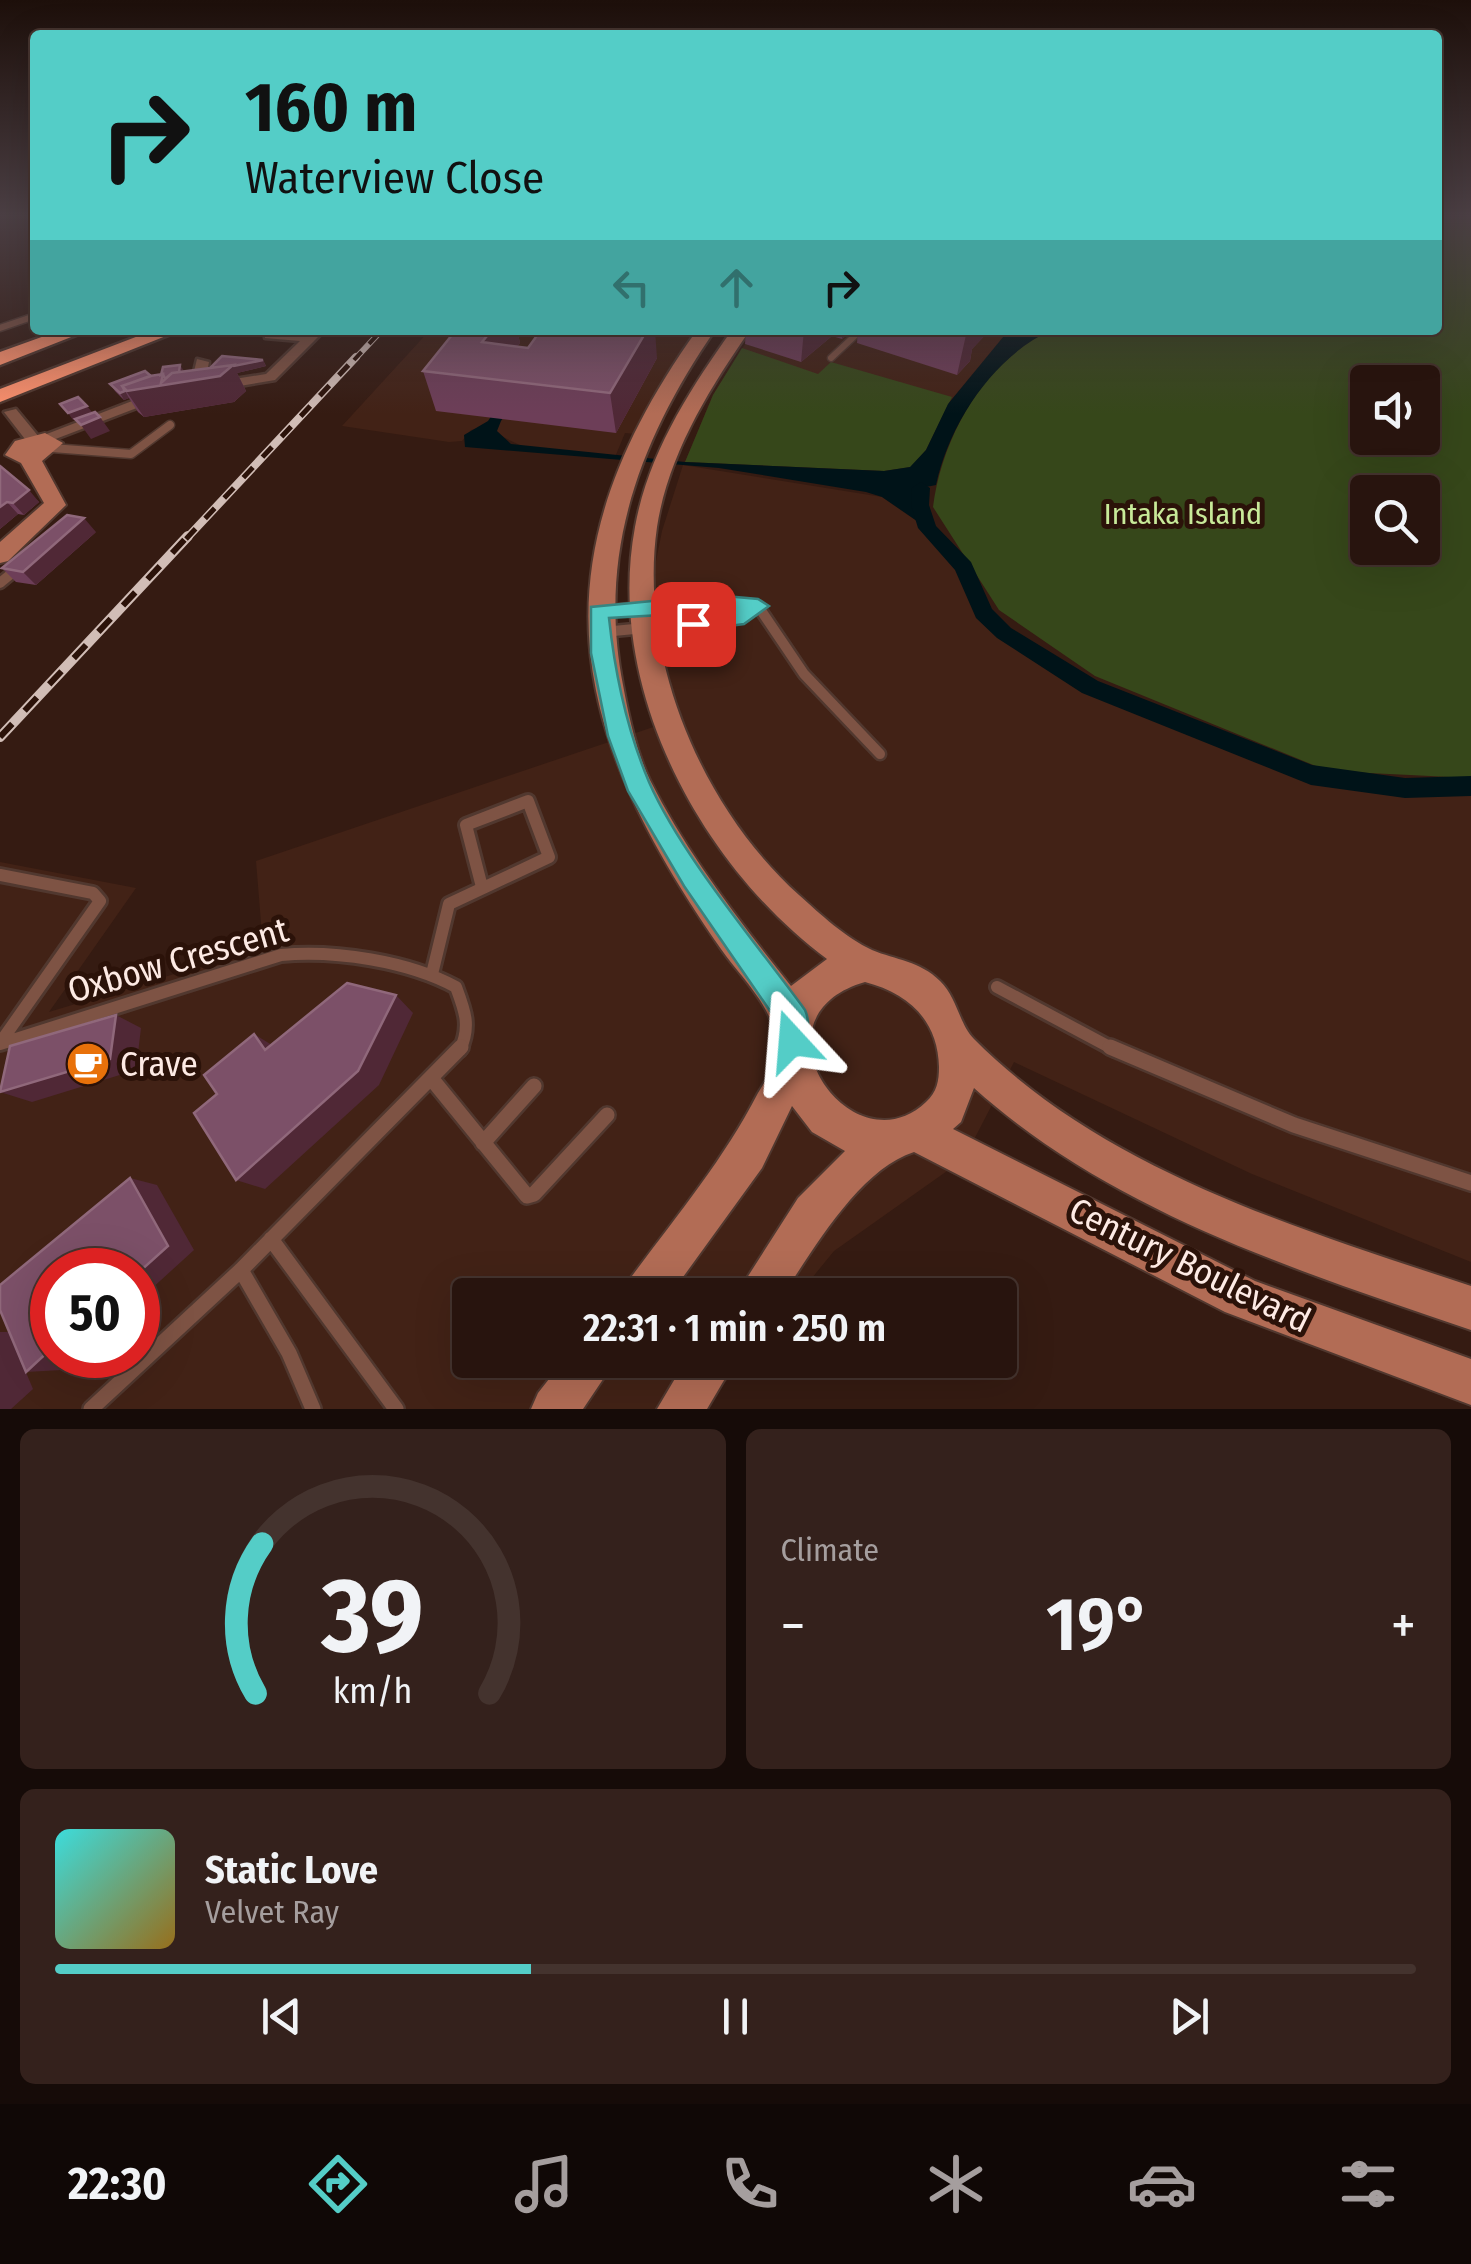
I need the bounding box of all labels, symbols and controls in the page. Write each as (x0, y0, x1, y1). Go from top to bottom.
text: 160 m (245, 66, 417, 150)
icon: right (80, 70, 210, 200)
text: Waterview Close (245, 151, 544, 205)
icon: left (604, 260, 659, 315)
icon: ahead (709, 260, 764, 315)
icon: right (814, 260, 869, 315)
map controls (1350, 365, 1440, 565)
button: sound (1350, 365, 1440, 455)
button: search (1350, 475, 1440, 565)
park label: Intaka Island (1104, 496, 1262, 532)
pin (651, 582, 736, 667)
icon: arrive (666, 597, 721, 652)
street label: Oxbow Crescent (63, 908, 294, 1012)
position arrow (740, 989, 844, 1093)
cafe icon: Crave (65, 1041, 111, 1087)
place label: Crave (120, 1043, 198, 1085)
street label: Century Boulevard (1063, 1188, 1317, 1342)
speed limit sign: 50 (30, 1248, 160, 1378)
text: 22:31 · 1 min · 250 m (583, 1305, 886, 1351)
text: Climate (781, 1531, 879, 1569)
text: 39 (321, 1554, 424, 1679)
text: 19° (1046, 1580, 1150, 1670)
text: − (781, 1593, 805, 1659)
text: + (1391, 1593, 1416, 1659)
text: km/h (333, 1670, 413, 1712)
text: Static Love (205, 1847, 378, 1893)
text: Velvet Ray (205, 1893, 339, 1931)
icon: previous (254, 1989, 309, 2044)
icon: pause (708, 1989, 763, 2044)
icon: next (1162, 1989, 1217, 2044)
icon: directions (303, 2149, 373, 2219)
icon: music (509, 2149, 579, 2219)
icon: phone (715, 2149, 785, 2219)
icon: climate (921, 2149, 991, 2219)
icon: car (1127, 2149, 1197, 2219)
icon: filters (1333, 2149, 1403, 2219)
text: 22:30 (68, 2157, 167, 2211)

